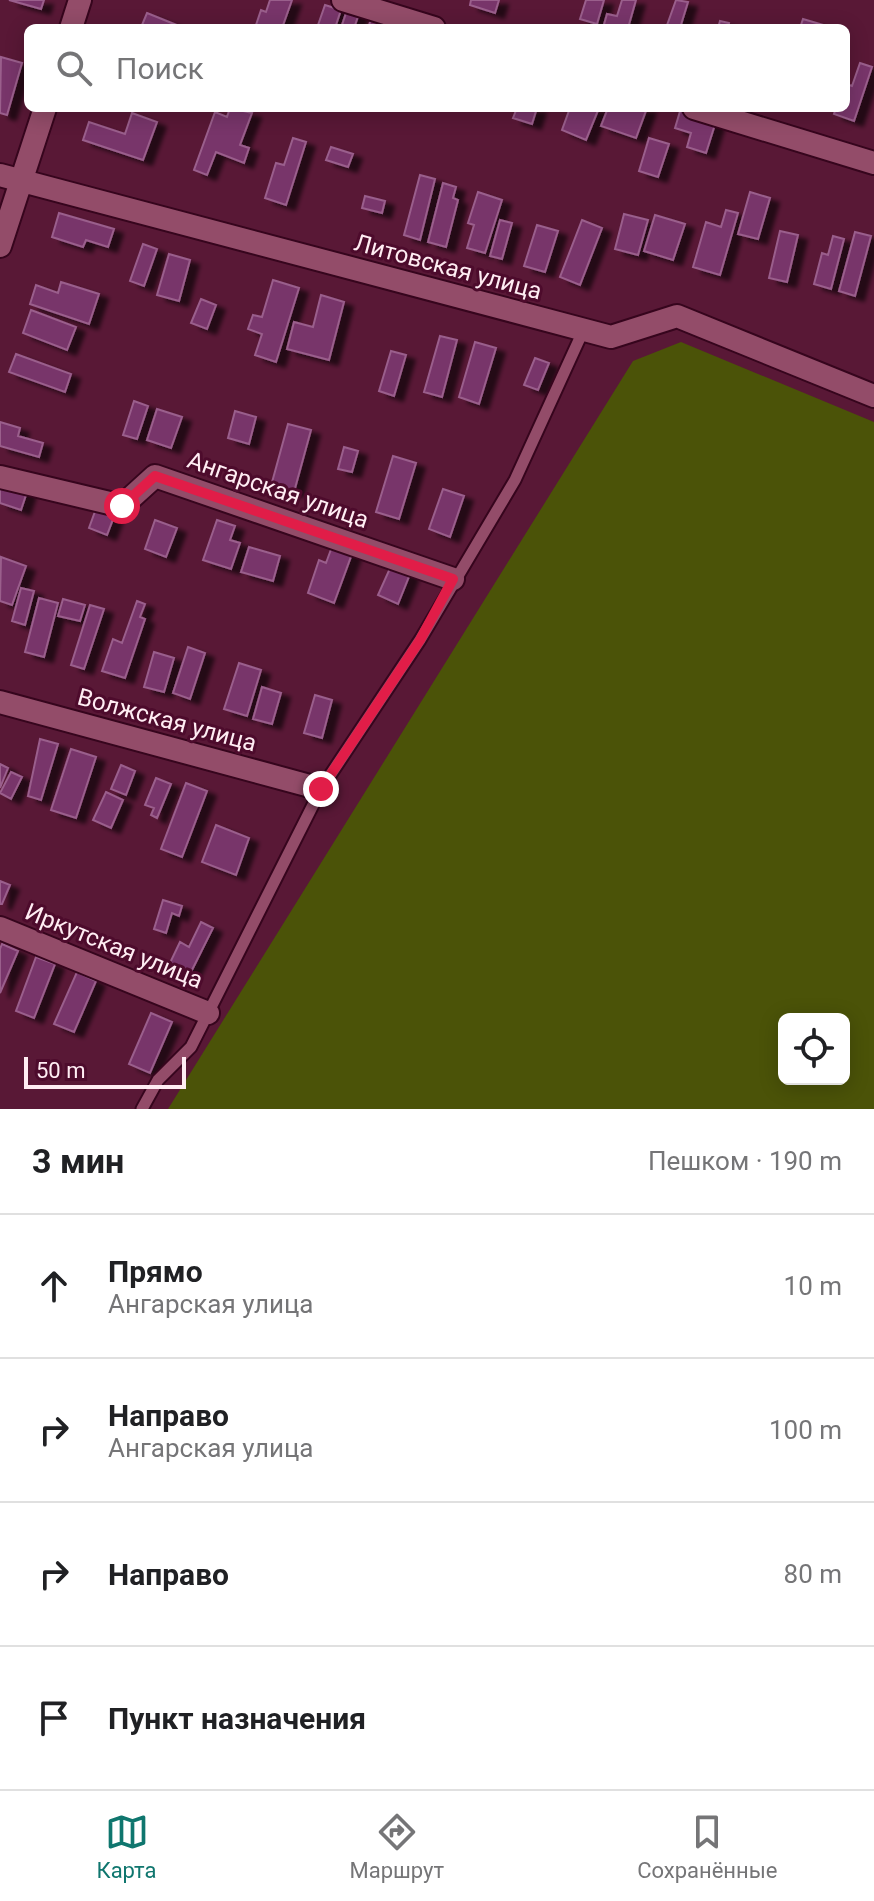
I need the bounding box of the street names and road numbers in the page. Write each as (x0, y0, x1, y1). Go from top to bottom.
street label: Литовская улица (351, 229, 545, 305)
street label: Ангарская улица (184, 446, 372, 534)
street label: Волжская улица (74, 683, 260, 757)
street label: Иркутская улица (21, 898, 207, 994)

